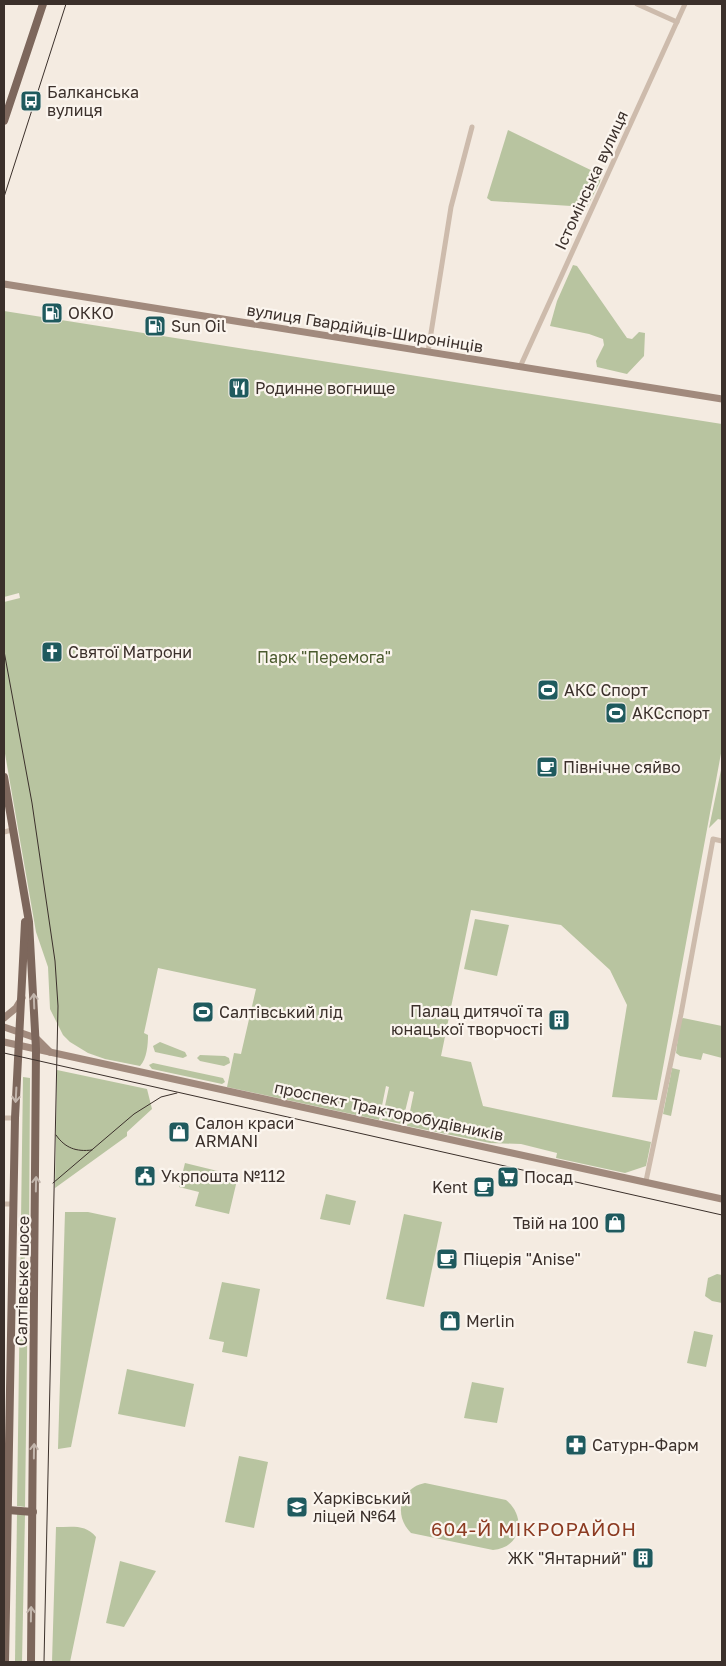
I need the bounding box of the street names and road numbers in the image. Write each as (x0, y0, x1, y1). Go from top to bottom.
street label: Істомінська вулиця (550, 107, 632, 253)
street label: вулиця Гвардійців-Широнінців (245, 299, 485, 357)
street label: проспект Тракторобудівників (273, 1077, 505, 1145)
street label: Салтівське шосе (11, 1216, 33, 1346)

